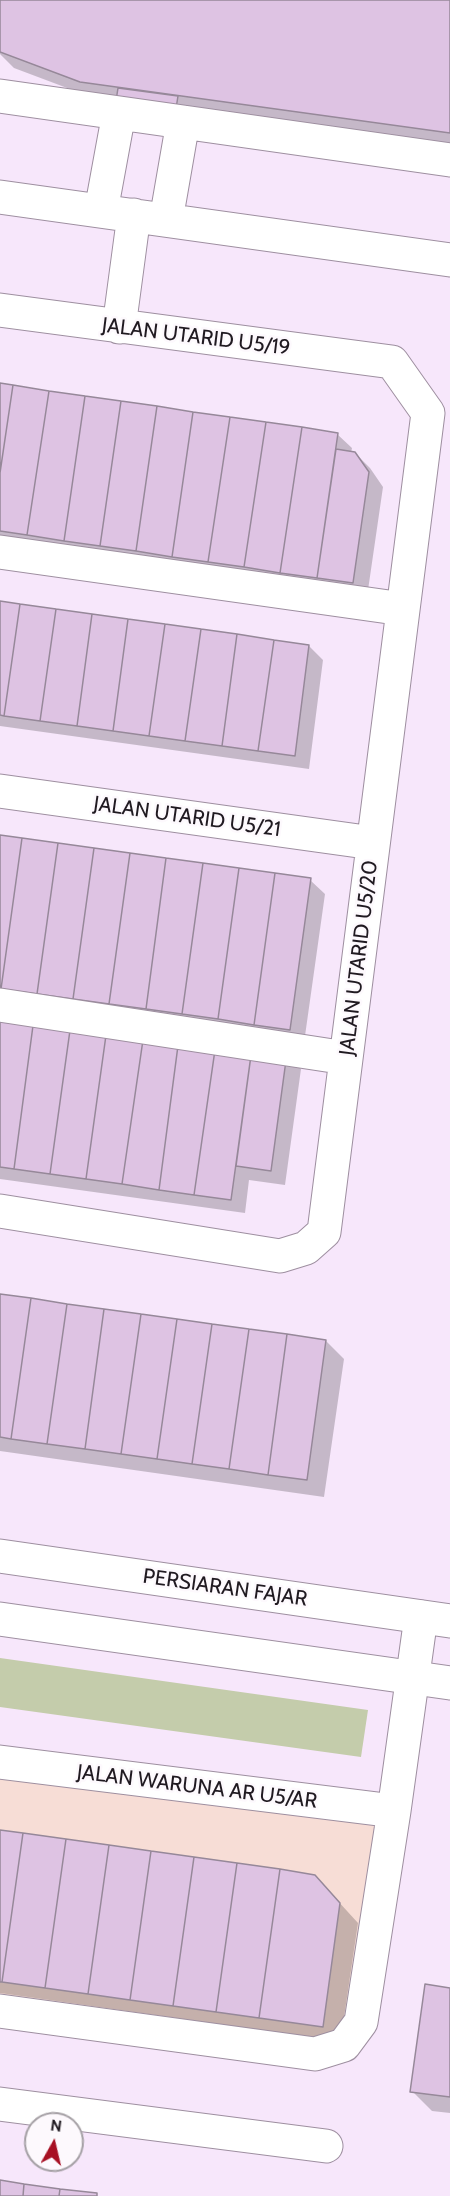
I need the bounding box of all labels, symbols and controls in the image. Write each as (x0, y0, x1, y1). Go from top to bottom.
street label: JALAN UTARID U5/19 (100, 313, 292, 361)
street label: JALAN UTARID U5/21 (92, 791, 282, 843)
street label: JALAN UTARID U5/20 (335, 859, 383, 1057)
street label: PERSIARAN FAJAR (141, 1564, 309, 1612)
street label: JALAN WARUNA AR U5/AR (75, 1760, 319, 1814)
north arrow (24, 2112, 84, 2172)
text: N (49, 2115, 63, 2136)

